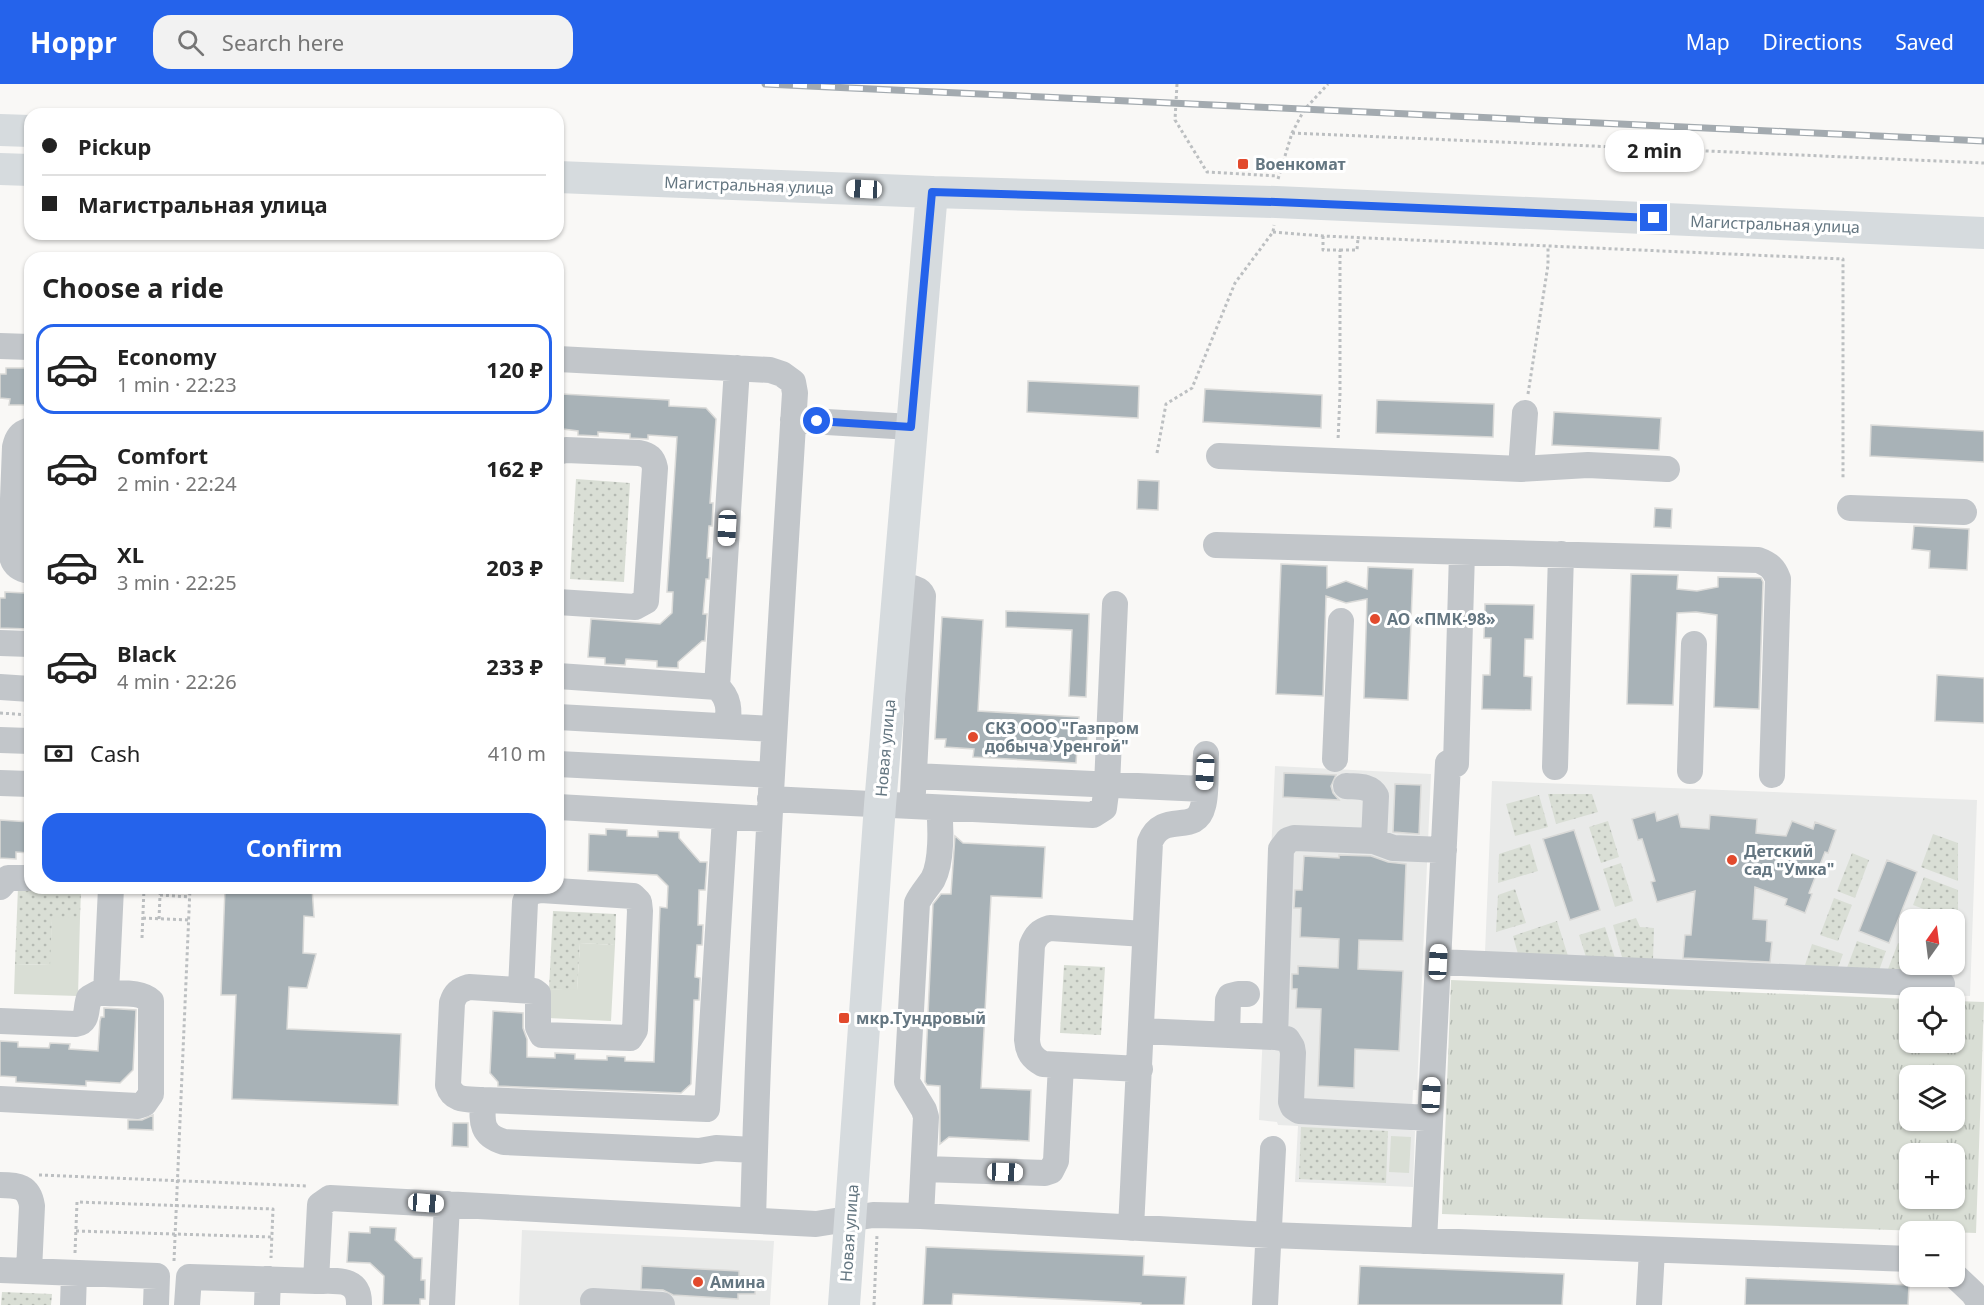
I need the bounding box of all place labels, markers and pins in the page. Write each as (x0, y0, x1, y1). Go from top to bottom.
place label: Военкомат (1255, 153, 1346, 175)
marker: Военкомат (1236, 157, 1250, 171)
place label: АО «ПМК-98» (1387, 608, 1496, 630)
marker: АО «ПМК-98» (1368, 612, 1382, 626)
place label: СКЗ ООО "Газпром добыча Уренгой" (985, 717, 1139, 757)
marker: СКЗ ООО "Газпром добыча Уренгой" (966, 730, 980, 744)
place label: Детский сад "Умка" (1744, 840, 1834, 880)
marker: Детский сад "Умка" (1725, 853, 1739, 867)
place label: мкр.Тундровый (856, 1007, 986, 1029)
marker: мкр.Тундровый (837, 1011, 851, 1025)
place label: Амина (710, 1271, 765, 1293)
marker: Амина (691, 1275, 705, 1289)

